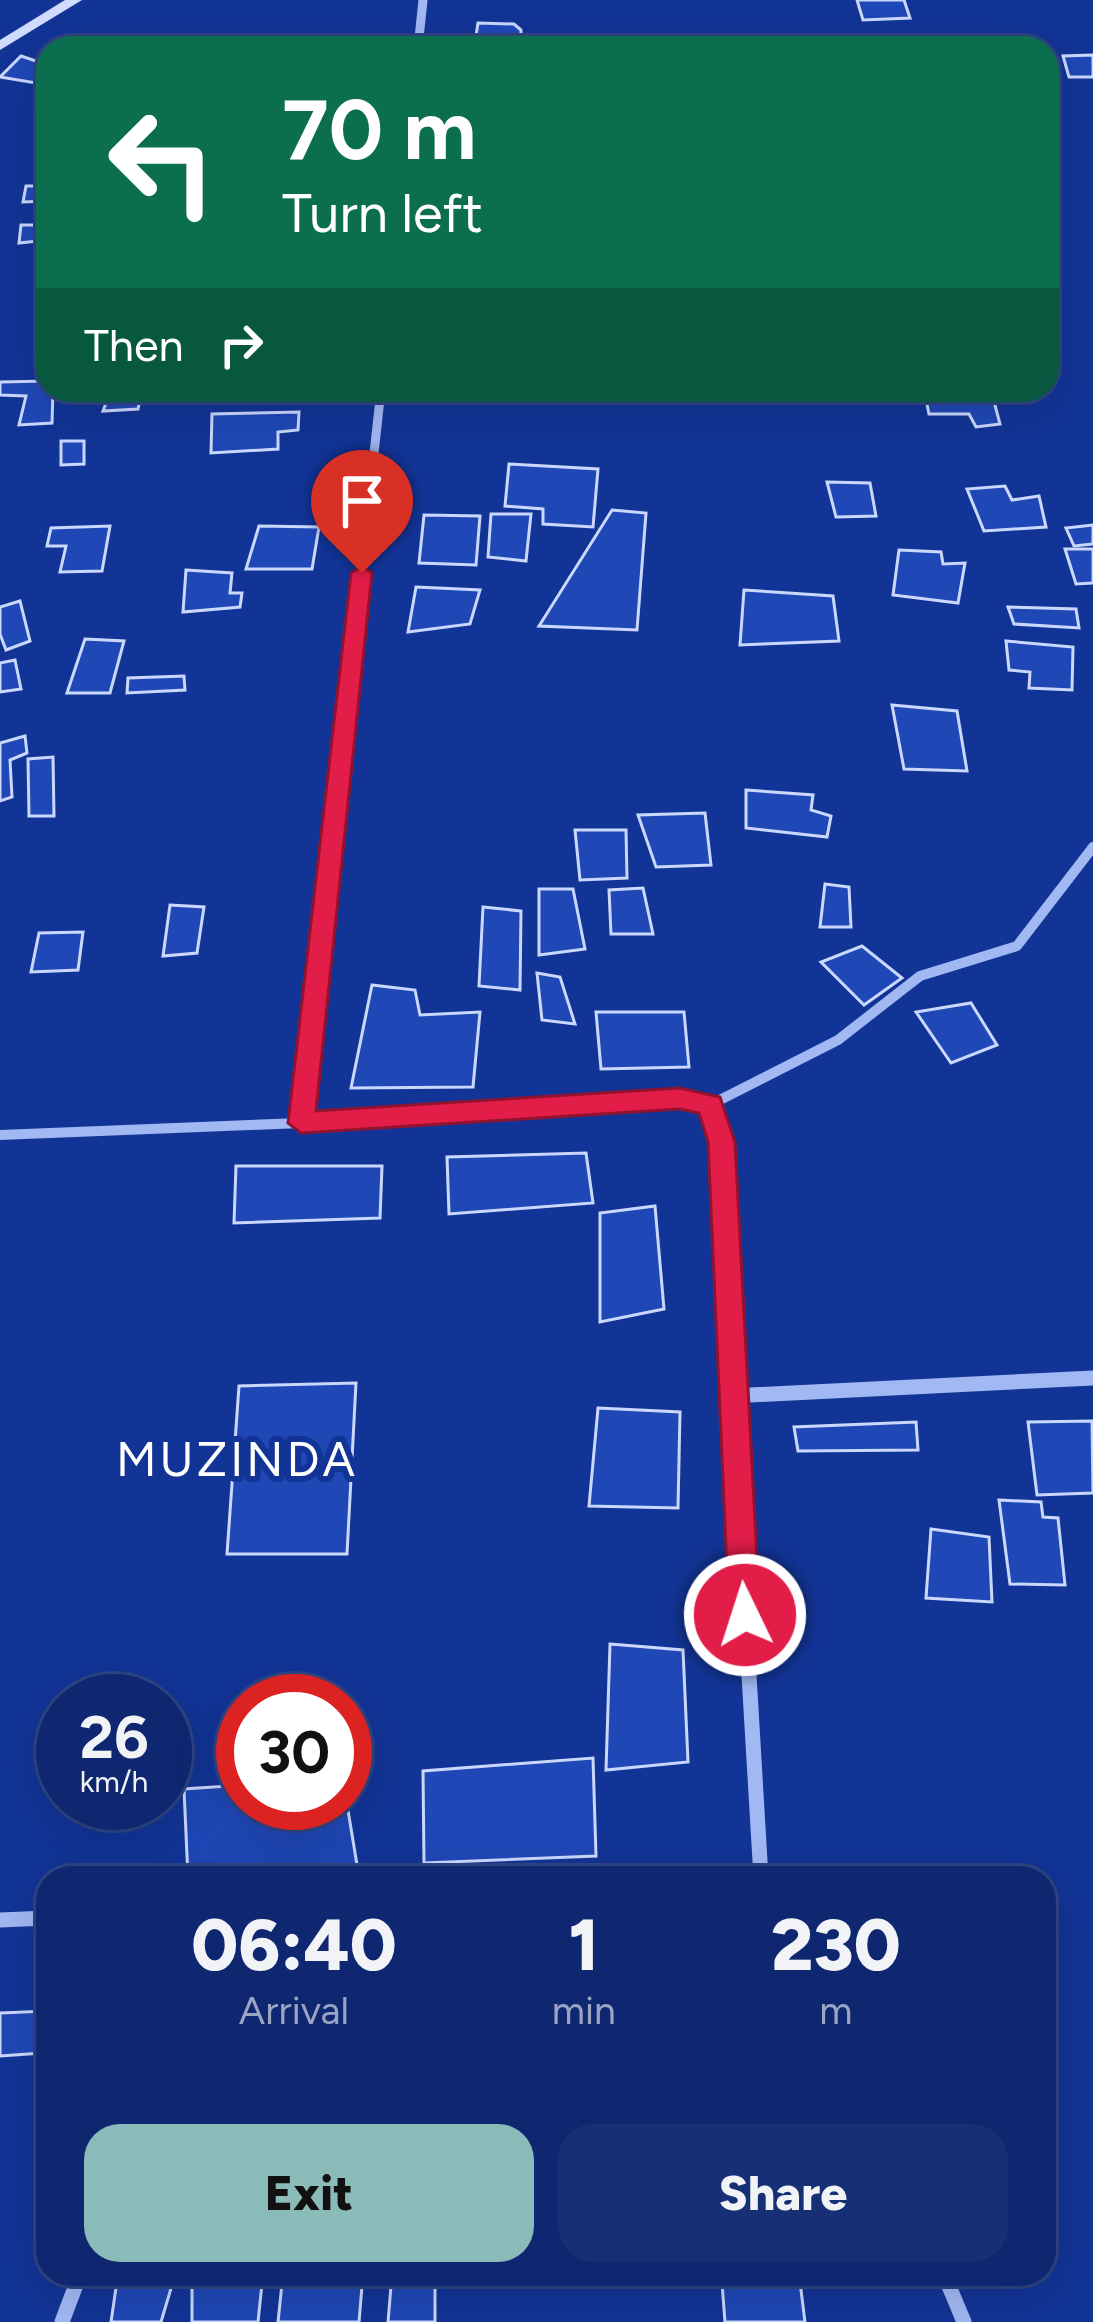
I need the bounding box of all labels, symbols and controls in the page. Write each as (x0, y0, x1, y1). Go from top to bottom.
text: 70 m (282, 79, 476, 180)
icon: left (84, 84, 240, 240)
text: Turn left (282, 181, 483, 246)
icon: right (208, 312, 274, 378)
text: Then (84, 318, 184, 372)
pin (311, 450, 413, 573)
icon: arrive (329, 468, 395, 534)
district label: MUZINDA (116, 1430, 358, 1488)
position arrow (682, 1552, 808, 1678)
speed limit sign: 30 (216, 1674, 372, 1830)
text: 26 (79, 1701, 149, 1773)
text: km/h (80, 1763, 148, 1800)
text: 06:40 (191, 1902, 397, 1988)
text: 1 (569, 1902, 599, 1988)
text: 230 (771, 1902, 901, 1988)
text: Arrival (239, 1987, 349, 2034)
text: min (552, 1987, 616, 2034)
text: m (819, 1987, 853, 2034)
button: Exit (84, 2124, 534, 2262)
button: Share (558, 2124, 1008, 2262)

